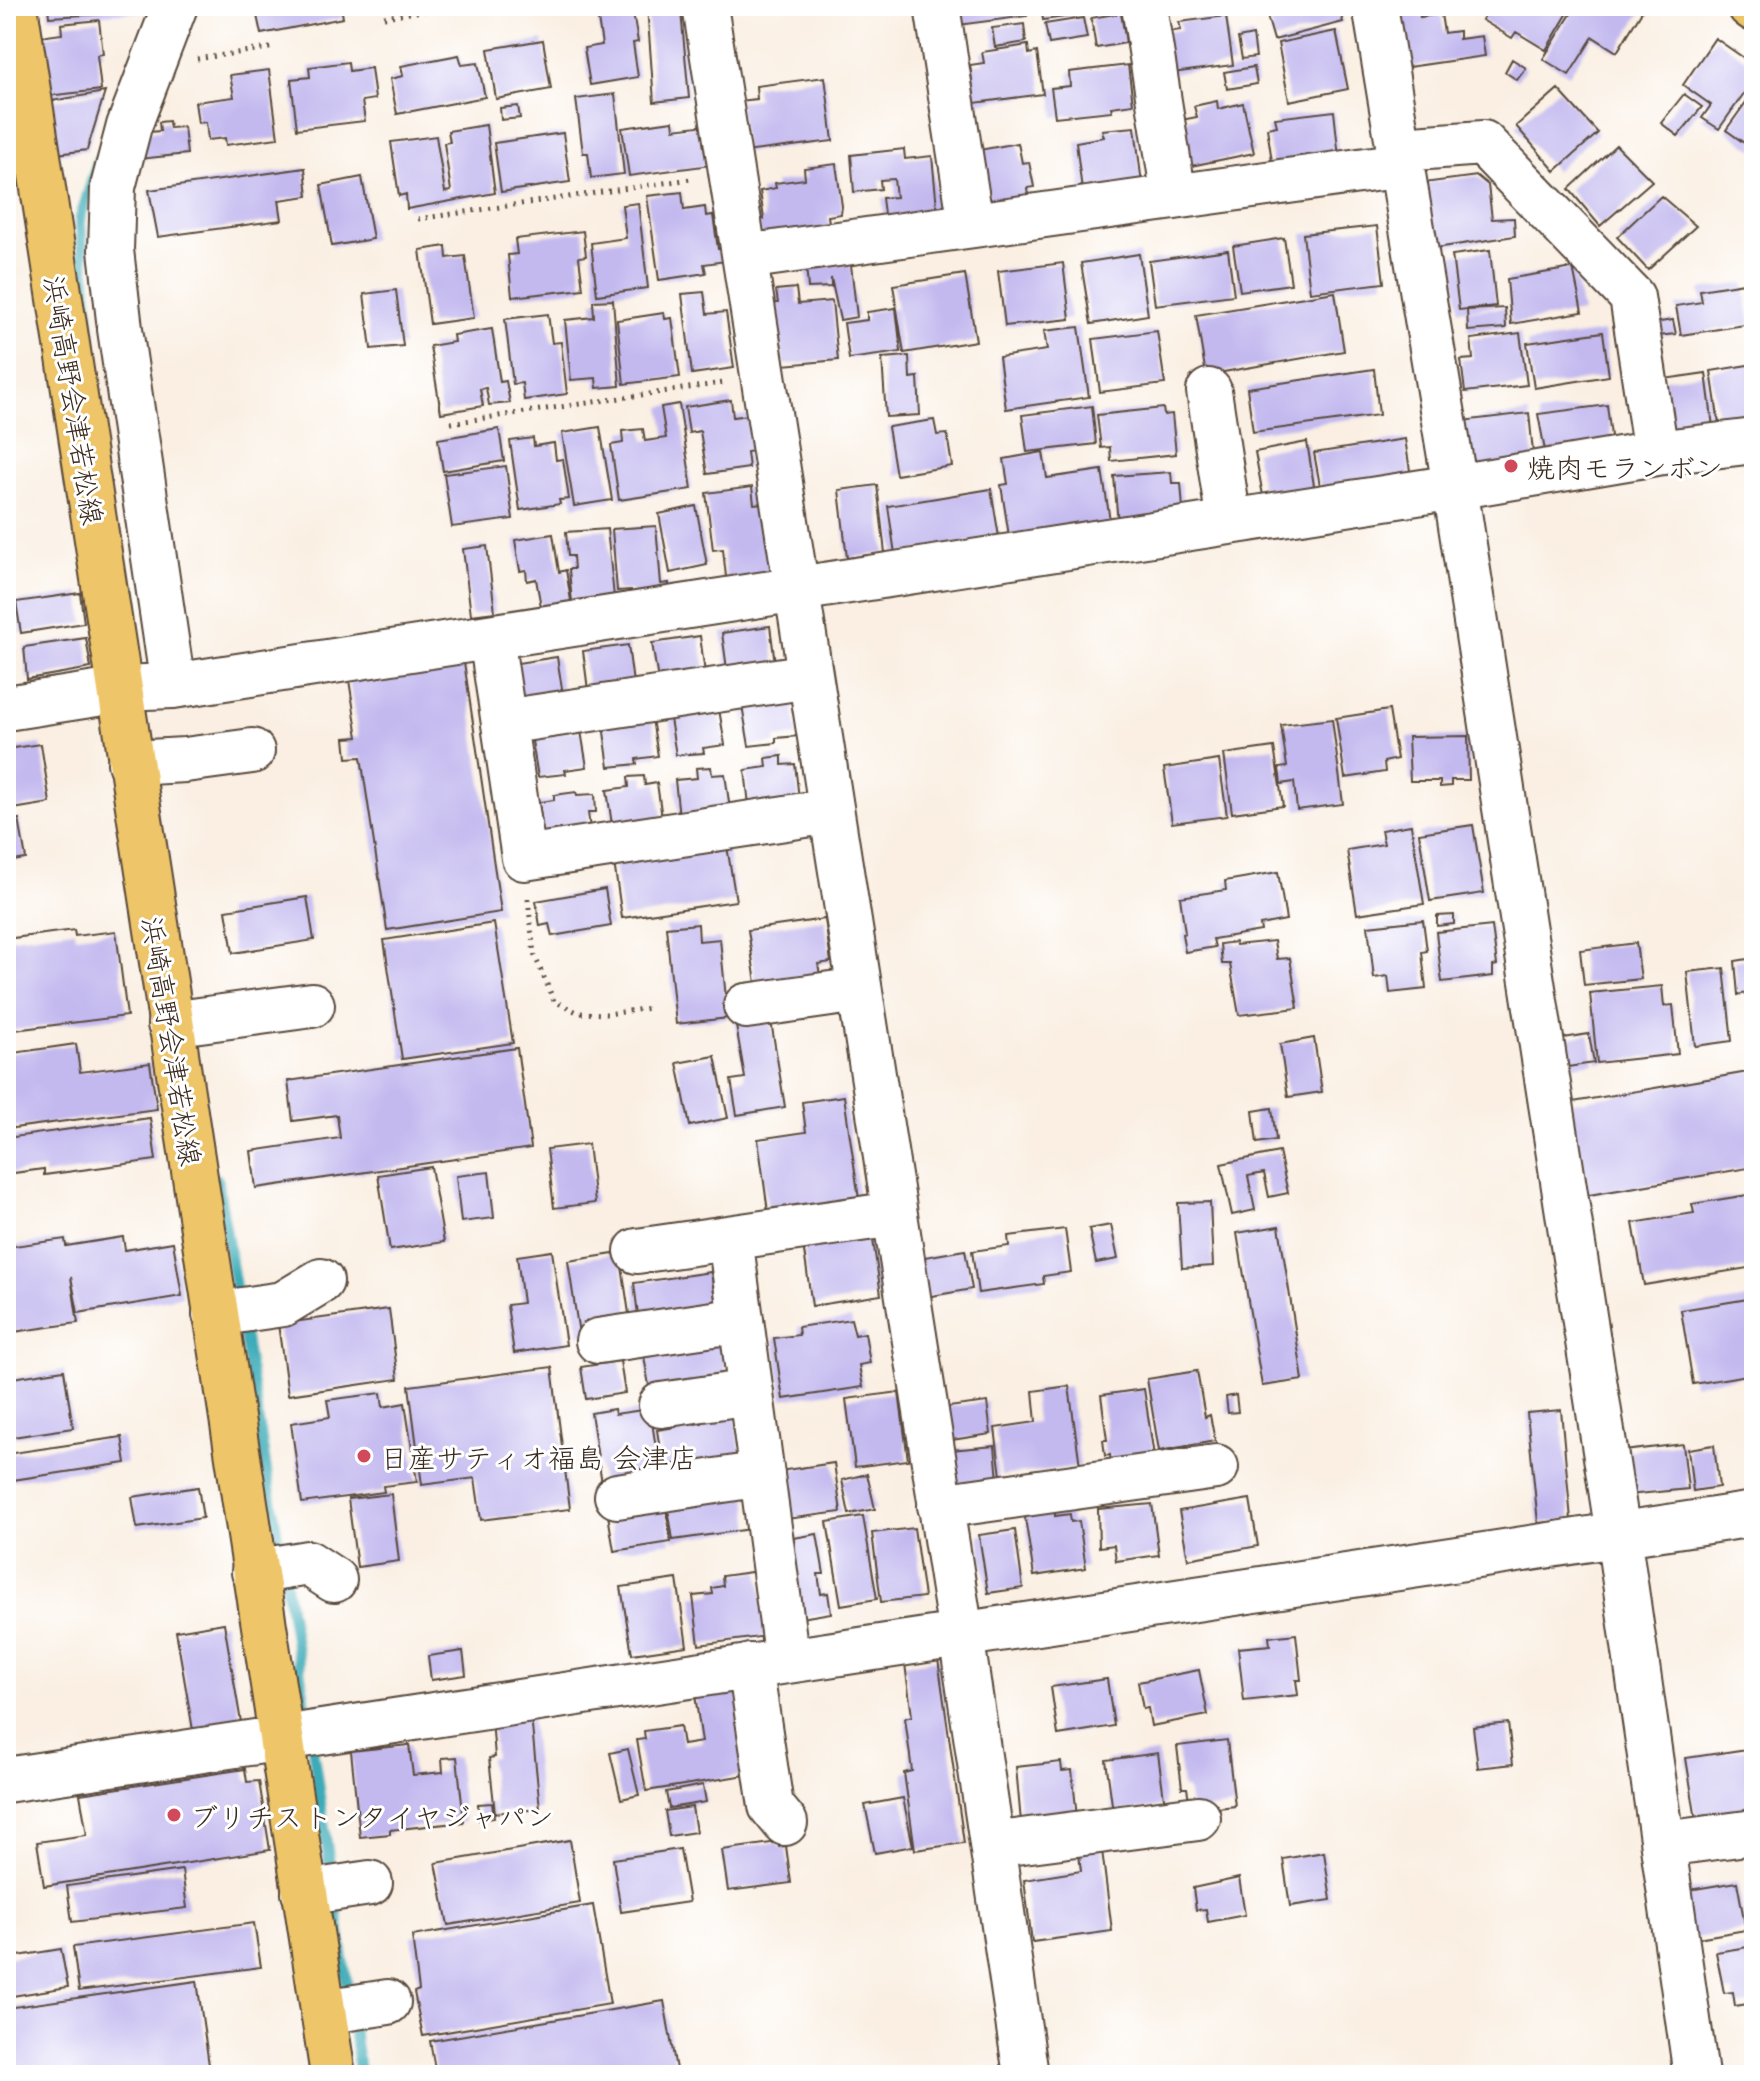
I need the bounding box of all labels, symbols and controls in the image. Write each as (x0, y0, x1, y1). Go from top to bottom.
street label: 浜崎高野会津若松線 (34, 272, 116, 528)
place label: 焼肉モランボン (1527, 445, 1723, 488)
marker: 焼肉モランボン (1502, 457, 1520, 475)
street label: 浜崎高野会津若松線 (132, 913, 214, 1169)
place label: 日産サティオ福島 会津店 (380, 1435, 697, 1478)
marker: 日産サティオ福島 会津店 (355, 1447, 373, 1465)
place label: ブリチストンタイヤジャパン (190, 1794, 554, 1837)
marker: ブリチストンタイヤジャパン (165, 1806, 183, 1824)

